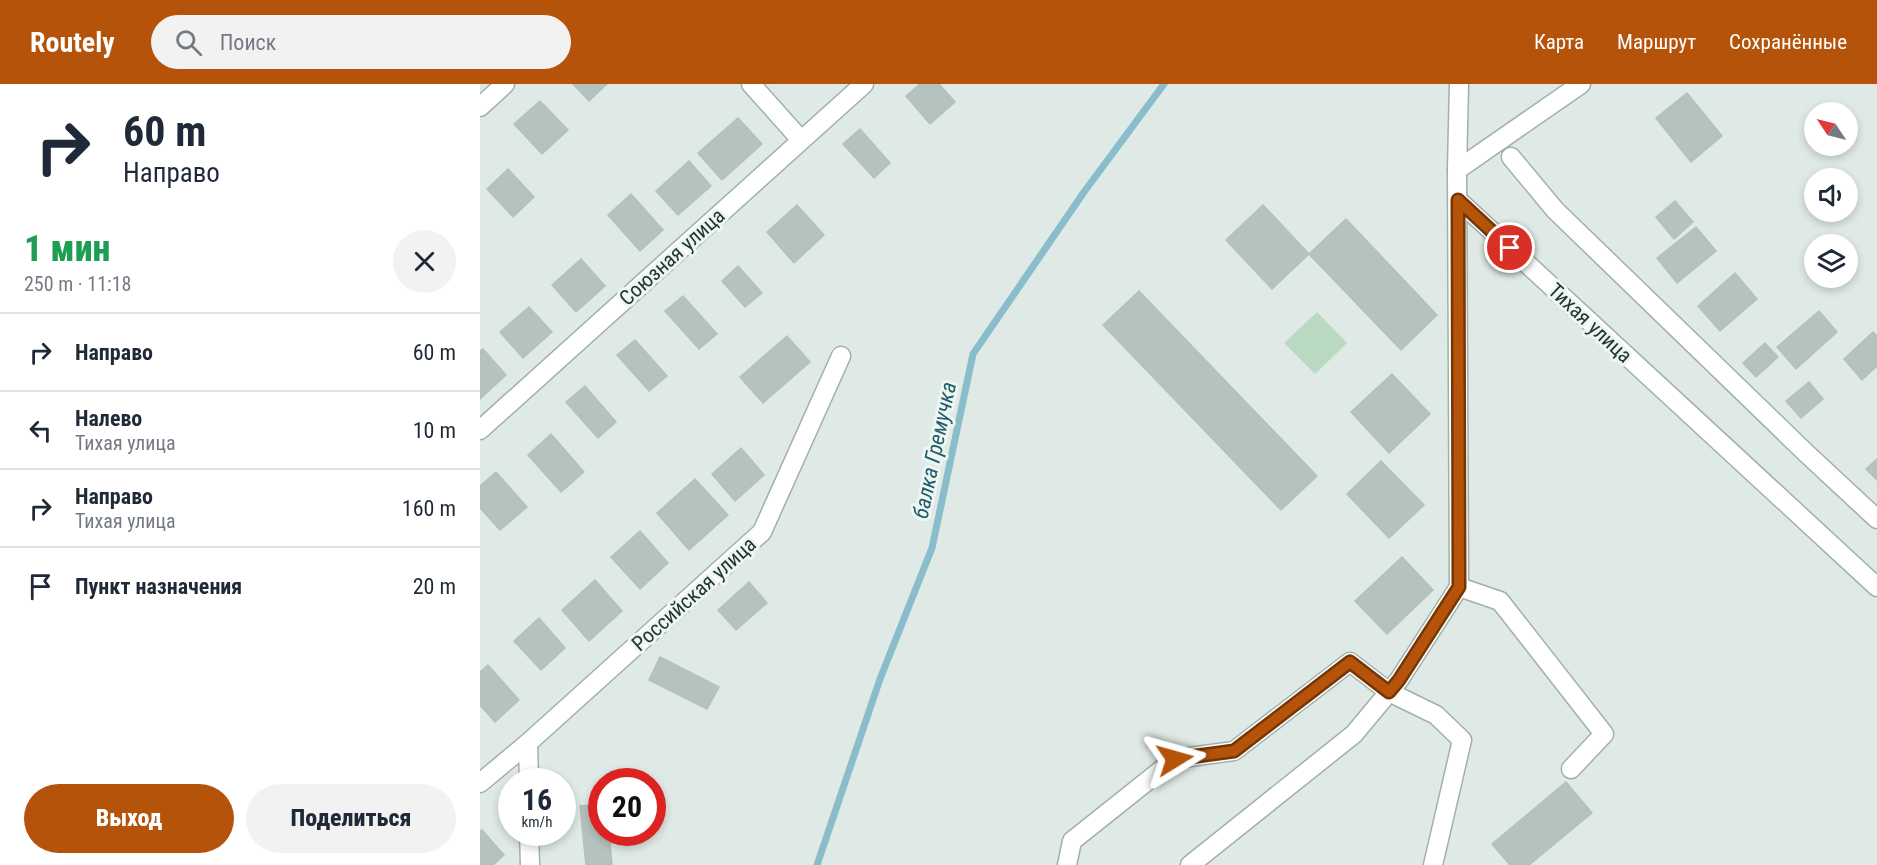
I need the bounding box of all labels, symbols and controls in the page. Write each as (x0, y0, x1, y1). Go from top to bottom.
search box (151, 15, 571, 69)
text: Routely (30, 26, 115, 59)
icon: search (172, 26, 205, 59)
text: Поиск (220, 30, 276, 55)
text: Карта (1534, 30, 1584, 54)
text: Маршрут (1617, 30, 1696, 54)
text: Сохранённые (1729, 30, 1847, 54)
north arrow (1804, 102, 1858, 156)
map controls (1804, 102, 1858, 288)
text: 60 m (123, 107, 206, 156)
icon: right (24, 108, 102, 186)
text: Направо (123, 157, 220, 189)
button: sound (1804, 168, 1858, 222)
street label: Союзная улица (614, 204, 730, 310)
pin (1484, 222, 1535, 273)
text: 1 мин (24, 228, 110, 270)
button: close (393, 230, 456, 293)
icon: arrive (1493, 231, 1526, 264)
button: layers (1804, 234, 1858, 288)
text: 250 m · 11:18 (24, 272, 131, 296)
street label: Тихая улица (1543, 278, 1637, 368)
icon: right (24, 336, 57, 369)
text: Направо (75, 340, 153, 365)
text: 60 m (413, 340, 456, 365)
water label: балка Гремучка (908, 379, 961, 521)
text: Налево (75, 406, 142, 431)
icon: left (24, 414, 57, 447)
text: 10 m (413, 418, 456, 443)
text: Тихая улица (75, 431, 176, 455)
text: Направо (75, 484, 153, 509)
icon: right (24, 492, 57, 525)
text: 160 m (402, 496, 456, 521)
text: Тихая улица (75, 509, 176, 533)
street label: Российская улица (627, 532, 761, 656)
icon: arrive (24, 570, 57, 603)
text: Пункт назначения (75, 574, 242, 599)
text: 20 m (413, 574, 456, 599)
position arrow (1143, 727, 1207, 791)
speed limit sign: 20 (588, 768, 666, 846)
text: 16 (522, 782, 552, 817)
button: Выход (24, 784, 234, 853)
button: Поделиться (246, 784, 456, 853)
text: km/h (522, 813, 552, 831)

